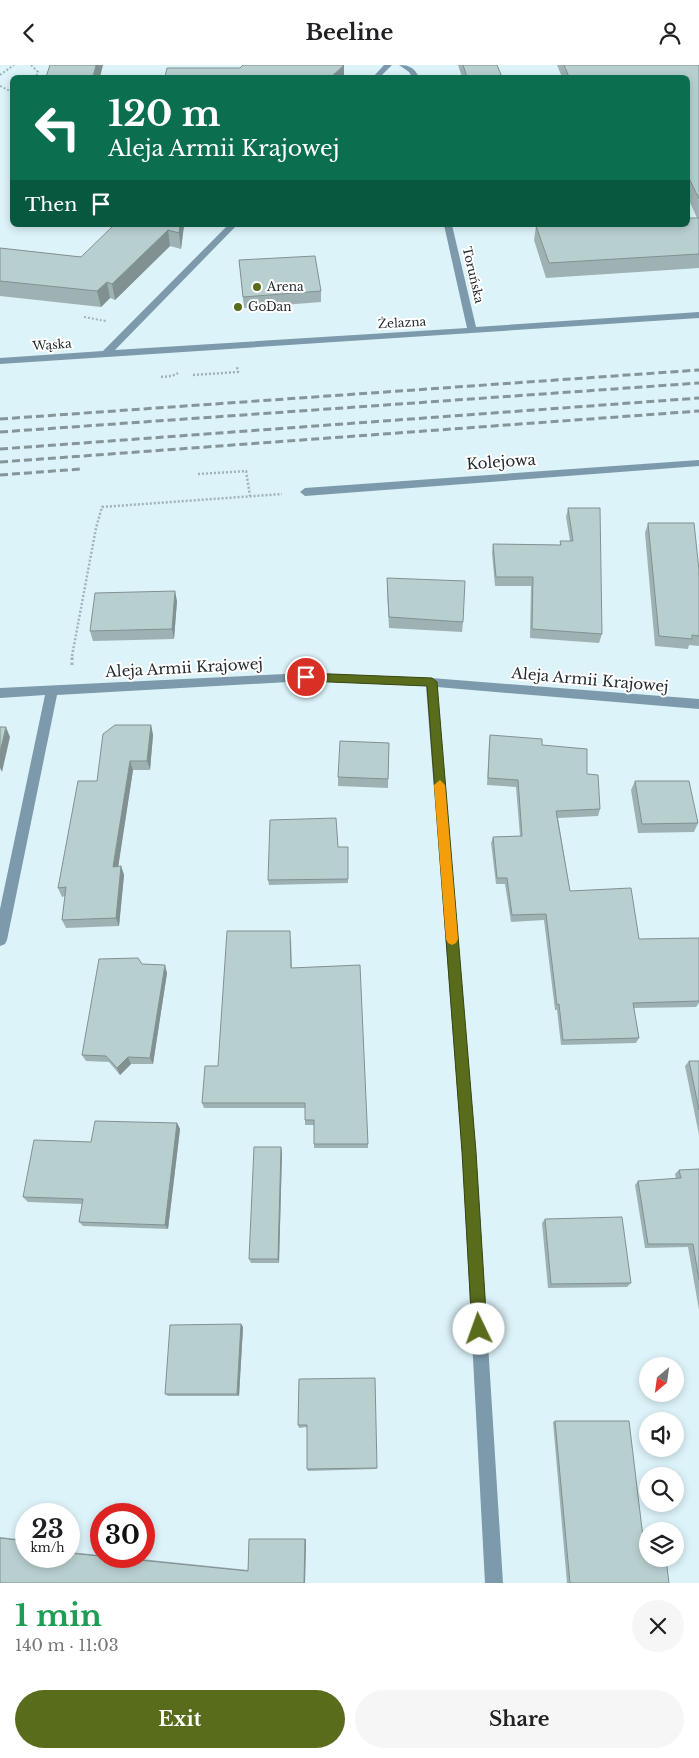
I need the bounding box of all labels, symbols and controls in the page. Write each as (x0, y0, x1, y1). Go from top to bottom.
icon: back (15, 19, 43, 47)
text: Beeline (306, 19, 393, 46)
icon: person (656, 19, 684, 47)
text: 120 m (108, 92, 221, 135)
icon: left (25, 95, 90, 160)
text: Aleja Armii Krajowej (108, 135, 339, 162)
icon: arrive (87, 190, 115, 218)
text: Then (25, 193, 77, 216)
street label: Toruńska (460, 245, 487, 305)
place label: Arena (266, 279, 304, 294)
marker: Arena (251, 281, 263, 293)
place label: GoDan (248, 299, 291, 314)
marker: GoDan (232, 301, 244, 313)
street label: Żelazna (377, 313, 427, 331)
street label: Wąska (31, 336, 72, 353)
street label: Kolejowa (466, 450, 537, 473)
street label: Aleja Armii Krajowej (104, 654, 263, 681)
pin (285, 656, 327, 698)
icon: arrive (292, 663, 320, 691)
street label: Aleja Armii Krajowej (510, 663, 669, 696)
position arrow (452, 1302, 504, 1354)
north arrow (639, 1357, 684, 1403)
map controls (639, 1357, 684, 1567)
button: sound (639, 1412, 684, 1457)
button: search (639, 1467, 684, 1512)
speed limit sign: 30 (90, 1503, 155, 1568)
text: 23 (31, 1514, 64, 1545)
button: layers (639, 1522, 684, 1567)
text: km/h (30, 1540, 65, 1555)
text: 1 min (15, 1597, 102, 1634)
button: close (632, 1600, 684, 1652)
text: 140 m · 11:03 (15, 1635, 119, 1655)
button: Exit (15, 1690, 345, 1748)
button: Share (355, 1690, 684, 1748)

